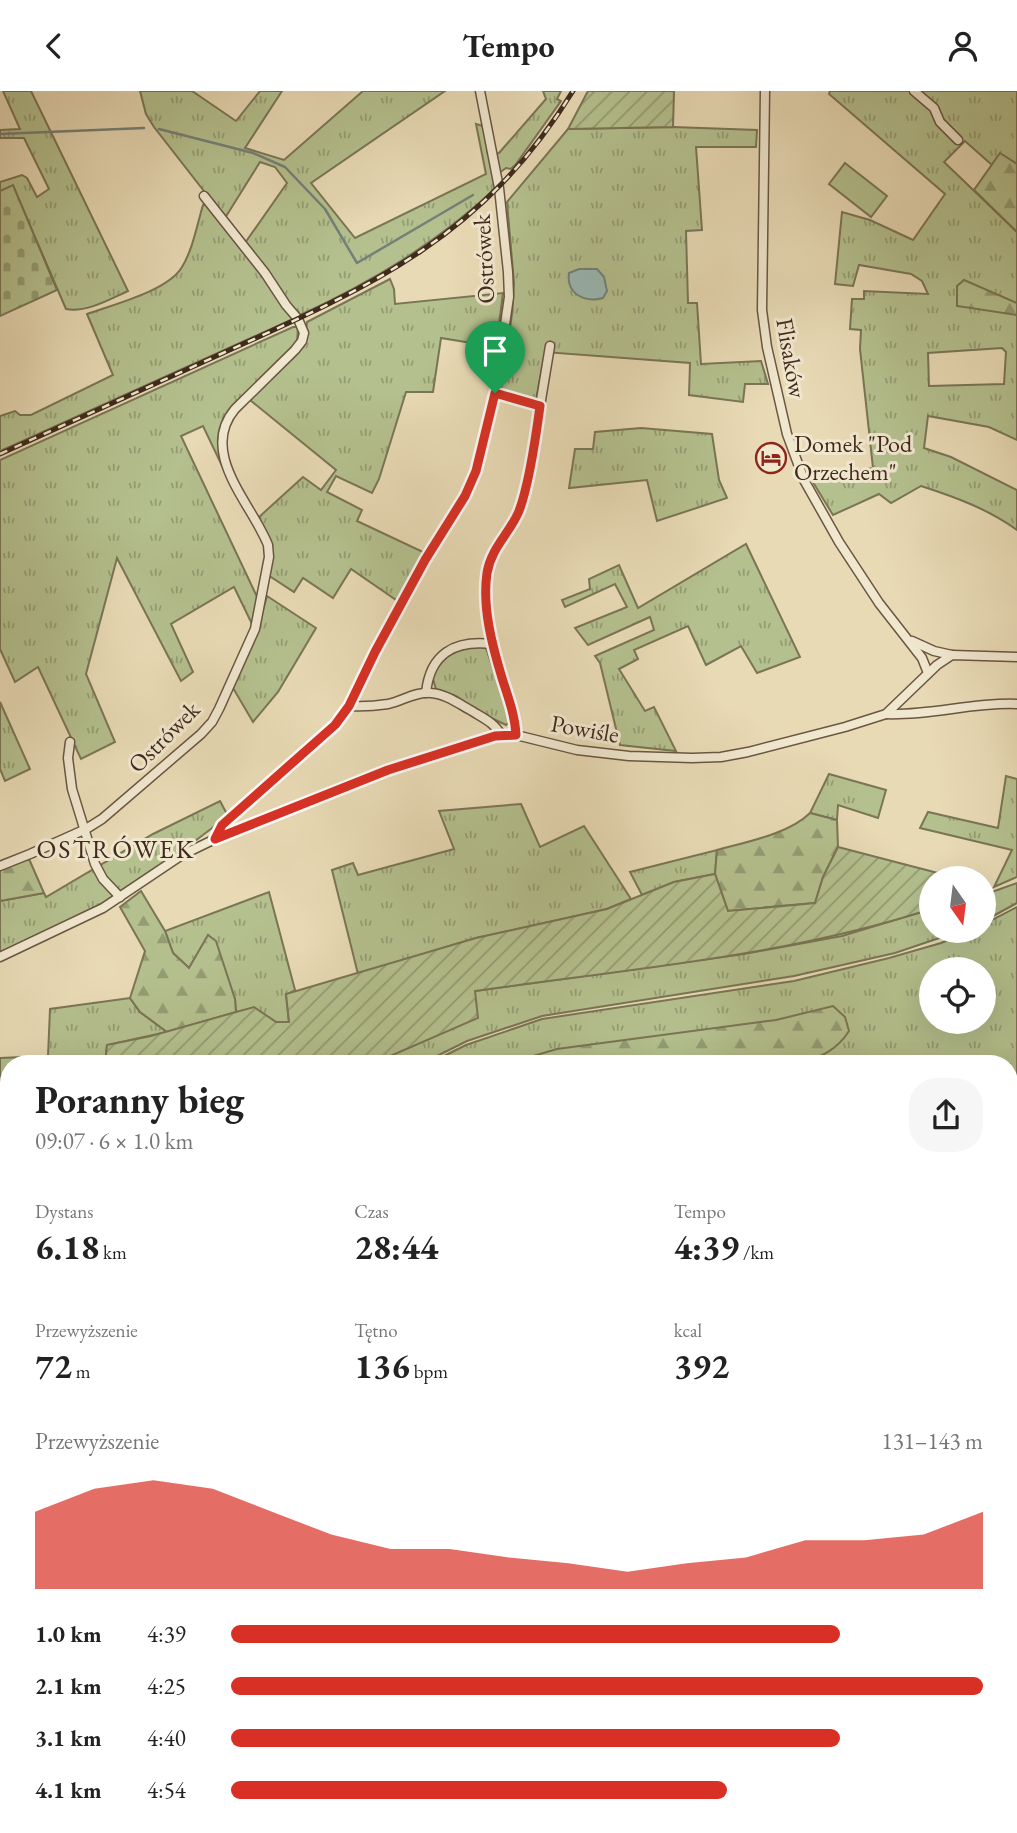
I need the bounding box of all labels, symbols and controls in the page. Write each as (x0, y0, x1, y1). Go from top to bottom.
text: Tempo (462, 25, 555, 67)
icon: back (35, 27, 73, 65)
icon: person (944, 27, 982, 65)
street label: Ostrówek (466, 213, 501, 305)
street label: Flisaków (769, 316, 814, 401)
pin (465, 321, 525, 393)
icon: arrive (476, 332, 514, 370)
place label: Domek "Pod Orzechem" (794, 428, 913, 487)
hotel icon: Domek "Pod Orzechem" (754, 441, 788, 475)
street label: Ostrówek (121, 693, 207, 779)
street label: Powiśle (549, 707, 622, 750)
district label: OSTRÓWEK (36, 832, 196, 866)
north arrow (919, 866, 996, 943)
map controls (919, 866, 996, 1034)
button: locate (919, 957, 996, 1034)
text: Poranny bieg (35, 1075, 244, 1124)
button: share (909, 1078, 983, 1152)
text: 09:07 · 6 × 1.0 km (35, 1126, 193, 1156)
text: Dystans (35, 1199, 94, 1224)
text: Czas (354, 1199, 389, 1224)
text: Tempo (674, 1199, 726, 1224)
text: 6.18 (35, 1224, 99, 1269)
text: 28:44 (354, 1224, 438, 1269)
text: 4:39 (674, 1224, 739, 1269)
text: km (99, 1240, 127, 1265)
text: /km (739, 1240, 774, 1265)
text: Przewyższenie (35, 1318, 138, 1343)
text: Tętno (354, 1318, 398, 1343)
text: kcal (674, 1318, 702, 1343)
text: 72 (35, 1343, 72, 1388)
text: 136 (354, 1343, 410, 1388)
text: 392 (674, 1343, 729, 1388)
text: m (72, 1359, 91, 1384)
text: bpm (410, 1359, 448, 1384)
text: Przewyższenie (35, 1426, 159, 1456)
text: 131–143 m (882, 1426, 983, 1456)
text: 1.0 km (35, 1619, 102, 1649)
text: 4:39 (147, 1619, 186, 1649)
text: 2.1 km (35, 1671, 102, 1701)
text: 4:25 (147, 1671, 186, 1701)
text: 3.1 km (35, 1723, 102, 1753)
text: 4:40 (147, 1723, 186, 1753)
text: 4.1 km (35, 1775, 102, 1805)
text: 4:54 (147, 1775, 186, 1805)

